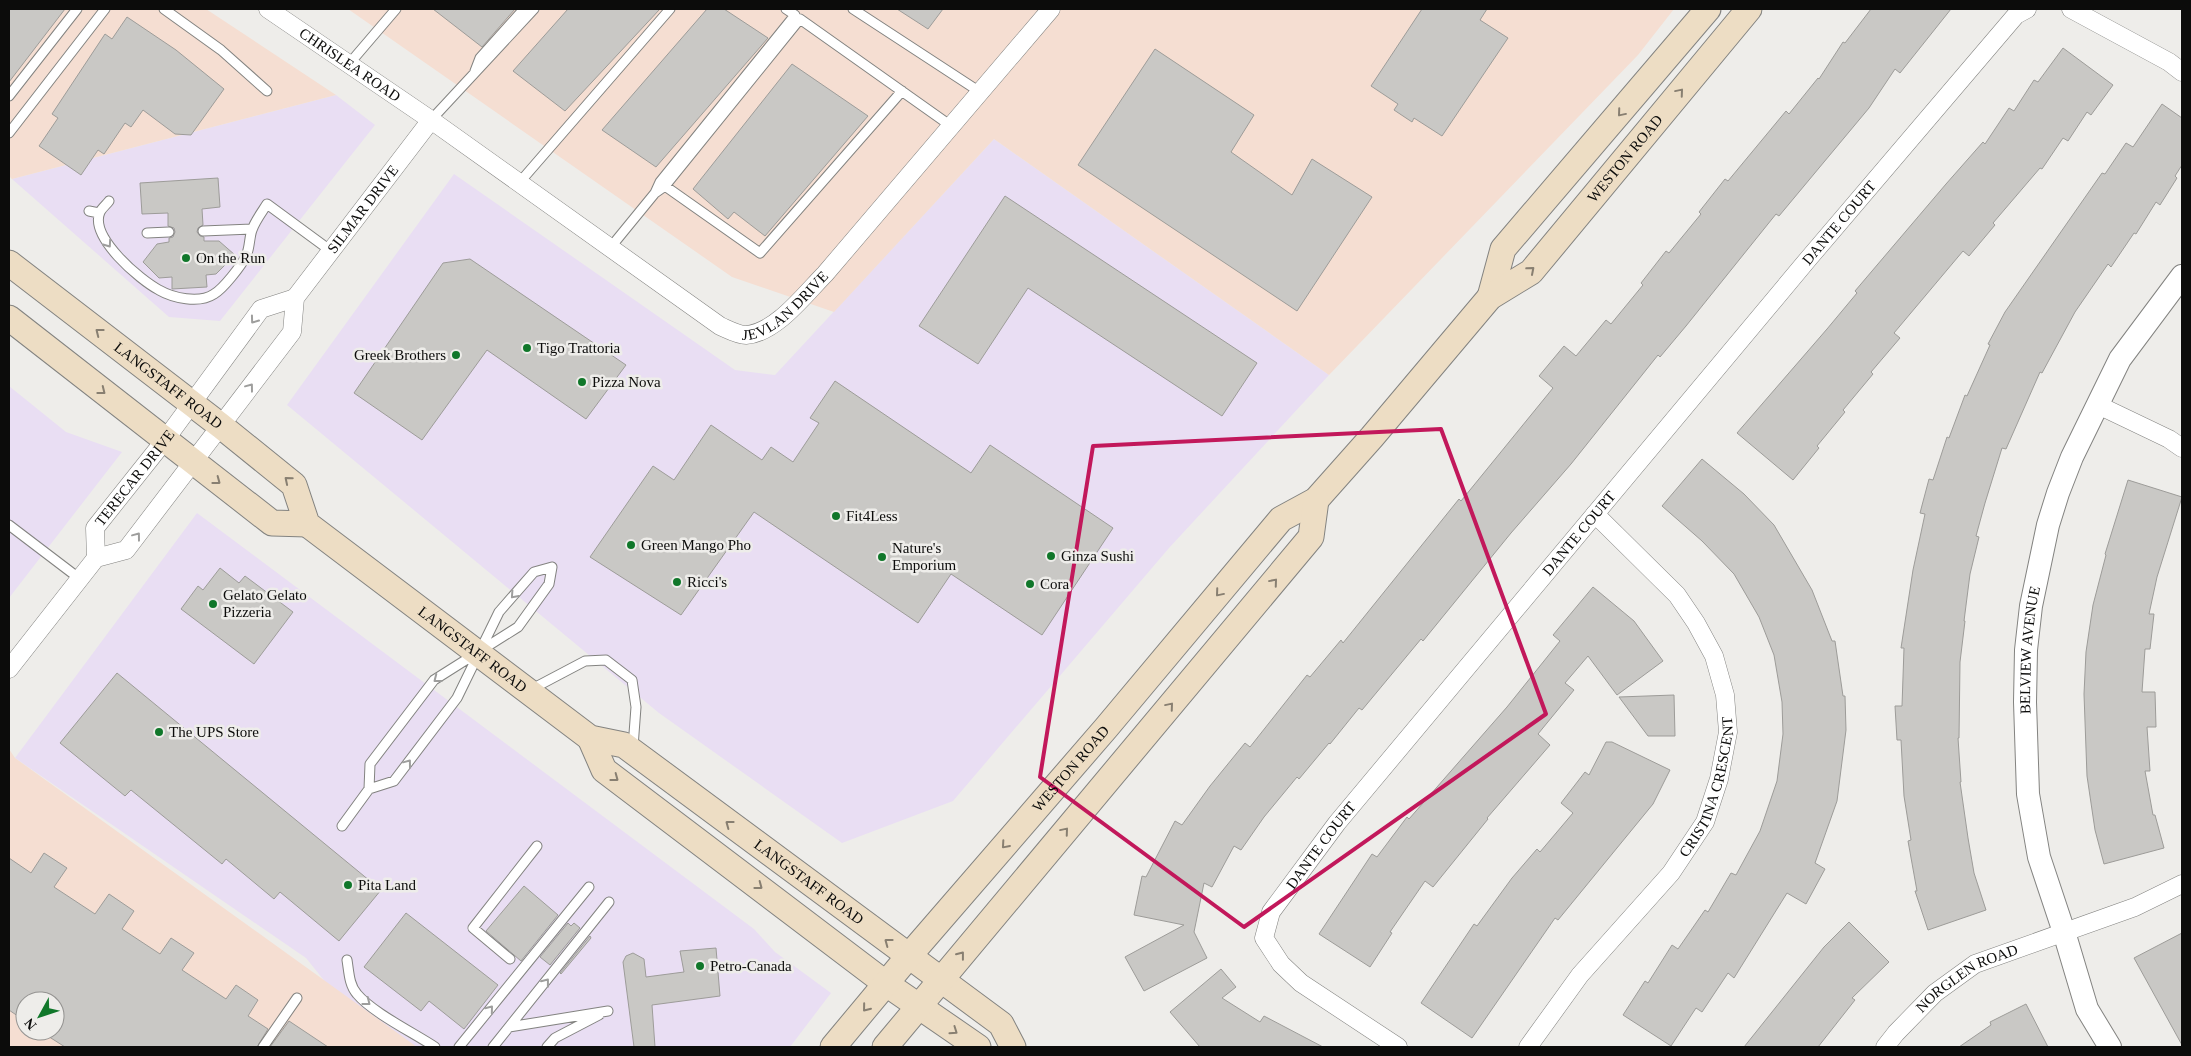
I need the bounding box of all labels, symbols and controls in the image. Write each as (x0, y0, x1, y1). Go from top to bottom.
street label: CHRISLEA ROAD (296, 25, 404, 105)
one-way arrow (1674, 89, 1683, 98)
one-way arrow (1618, 107, 1626, 116)
street label: WESTON ROAD (1584, 112, 1666, 206)
street label: SILMAR DRIVE (324, 162, 402, 256)
street label: DANTE COURT (1799, 178, 1879, 268)
one-way arrow (102, 238, 111, 247)
place label: On the Run (196, 250, 266, 266)
marker: On the Run (180, 252, 192, 264)
one-way arrow (1525, 267, 1534, 276)
street label: JEVLAN DRIVE (742, 268, 831, 343)
one-way arrow (251, 314, 260, 323)
one-way arrow (96, 330, 105, 338)
street label: LANGSTAFF ROAD (111, 339, 226, 432)
place label: Tigo Trattoria (537, 340, 621, 356)
marker: Tigo Trattoria (521, 342, 533, 354)
place label: Greek Brothers (354, 347, 446, 363)
marker: Greek Brothers (450, 349, 462, 361)
place label: Pizza Nova (592, 374, 661, 390)
marker: Pizza Nova (576, 376, 588, 388)
one-way arrow (245, 384, 253, 393)
one-way arrow (96, 385, 106, 394)
street label: TERECAR DRIVE (92, 427, 178, 529)
one-way arrow (211, 476, 220, 484)
one-way arrow (285, 478, 294, 486)
street label: DANTE COURT (1539, 488, 1619, 579)
place label: Fit4Less (846, 508, 898, 524)
marker: Fit4Less (830, 510, 842, 522)
one-way arrow (131, 533, 139, 542)
place label: Green Mango Pho (641, 537, 751, 553)
marker: Green Mango Pho (625, 539, 637, 551)
place label: Nature's Emporium (892, 540, 956, 573)
place label: Ginza Sushi (1061, 548, 1134, 564)
marker: Ginza Sushi (1045, 550, 1057, 562)
marker: Nature's Emporium (876, 551, 888, 563)
place label: Ricci's (687, 574, 727, 590)
marker: Ricci's (671, 576, 683, 588)
place label: Cora (1040, 576, 1070, 592)
marker: Cora (1024, 578, 1036, 590)
one-way arrow (1269, 578, 1278, 587)
street label: BELVIEW AVENUE (2017, 585, 2043, 714)
place label: Gelato Gelato Pizzeria (223, 587, 307, 620)
one-way arrow (1216, 587, 1224, 596)
one-way arrow (511, 589, 520, 598)
marker: Gelato Gelato Pizzeria (207, 598, 219, 610)
street label: LANGSTAFF ROAD (415, 603, 530, 695)
one-way arrow (434, 674, 443, 682)
one-way arrow (1164, 703, 1172, 712)
street label: CRISTINA CRESCENT (1676, 716, 1736, 860)
street label: WESTON ROAD (1029, 722, 1112, 815)
place label: The UPS Store (169, 724, 259, 740)
marker: The UPS Store (153, 726, 165, 738)
one-way arrow (402, 760, 410, 769)
one-way arrow (609, 772, 619, 781)
street label: DANTE COURT (1283, 799, 1359, 892)
one-way arrow (726, 821, 735, 829)
one-way arrow (1060, 827, 1069, 836)
street label: LANGSTAFF ROAD (751, 836, 867, 928)
one-way arrow (1003, 839, 1011, 848)
place label: Pita Land (358, 877, 416, 893)
marker: Pita Land (342, 879, 354, 891)
one-way arrow (753, 881, 762, 889)
one-way arrow (885, 939, 894, 947)
street label: NORGLEN ROAD (1913, 941, 2020, 1016)
one-way arrow (956, 952, 964, 961)
place label: Petro-Canada (710, 958, 792, 974)
marker: Petro-Canada (694, 960, 706, 972)
one-way arrow (540, 979, 548, 988)
north arrow (15, 991, 65, 1041)
one-way arrow (361, 997, 370, 1005)
one-way arrow (862, 1002, 871, 1011)
one-way arrow (485, 1006, 494, 1015)
text: N (21, 1015, 39, 1033)
one-way arrow (948, 1025, 958, 1034)

